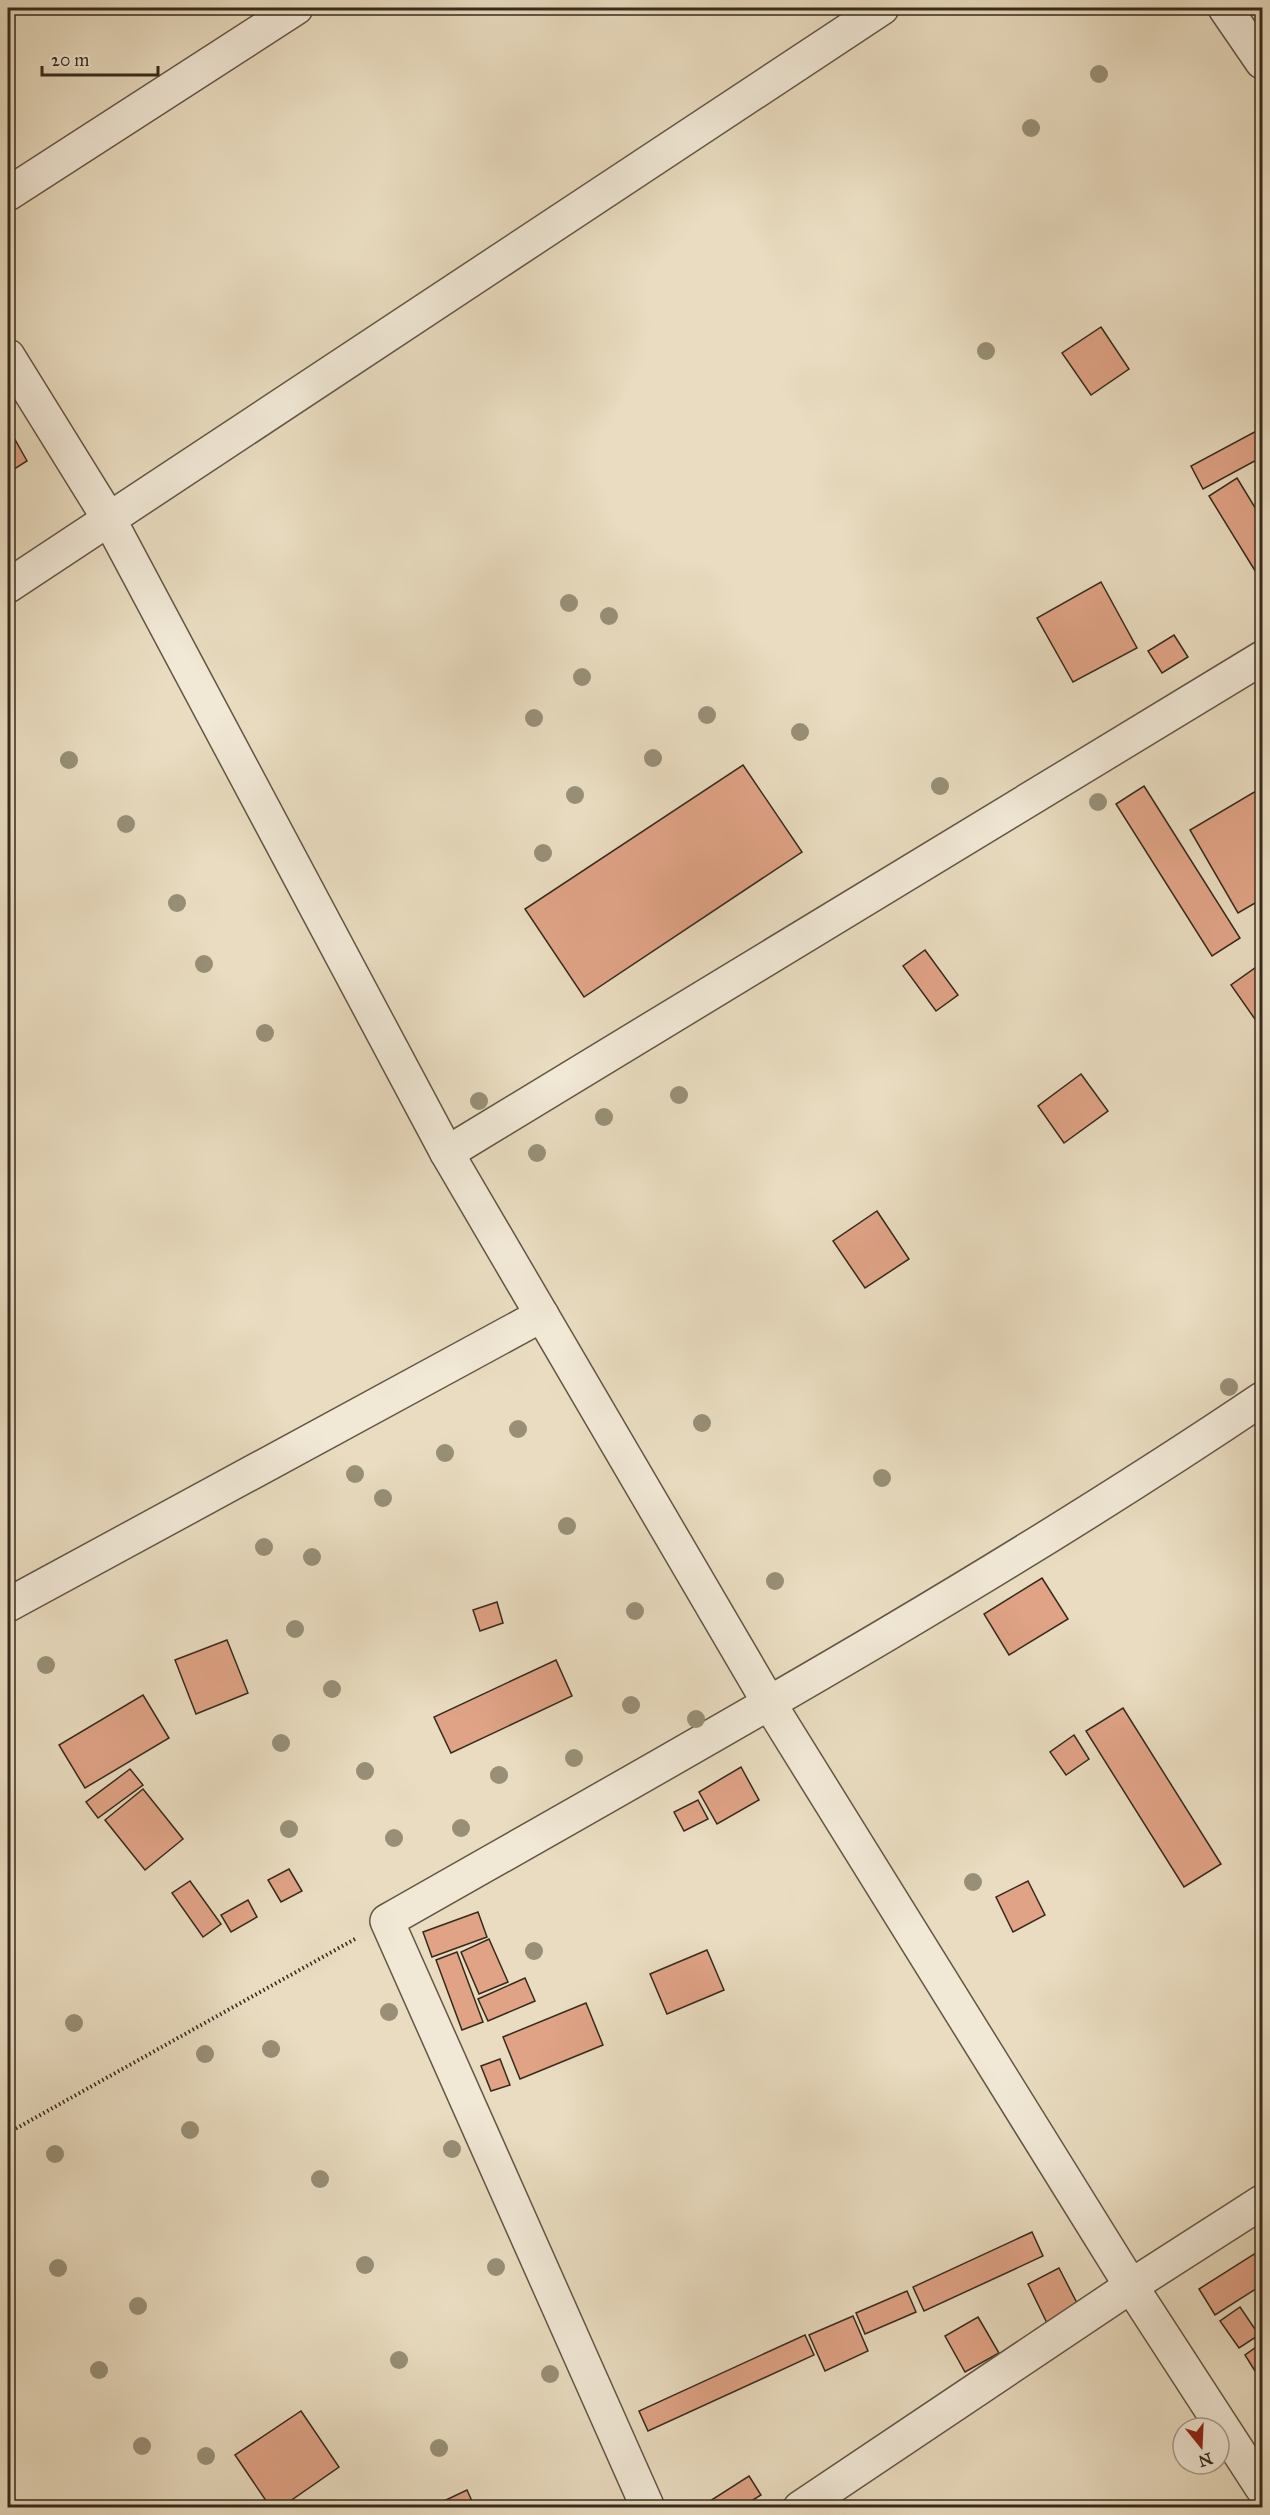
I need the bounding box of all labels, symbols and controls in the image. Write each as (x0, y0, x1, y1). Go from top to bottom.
scale bar (42, 39, 158, 77)
text: 20 m (51, 49, 89, 71)
north arrow (1171, 2416, 1231, 2476)
text: N (1196, 2449, 1215, 2471)

